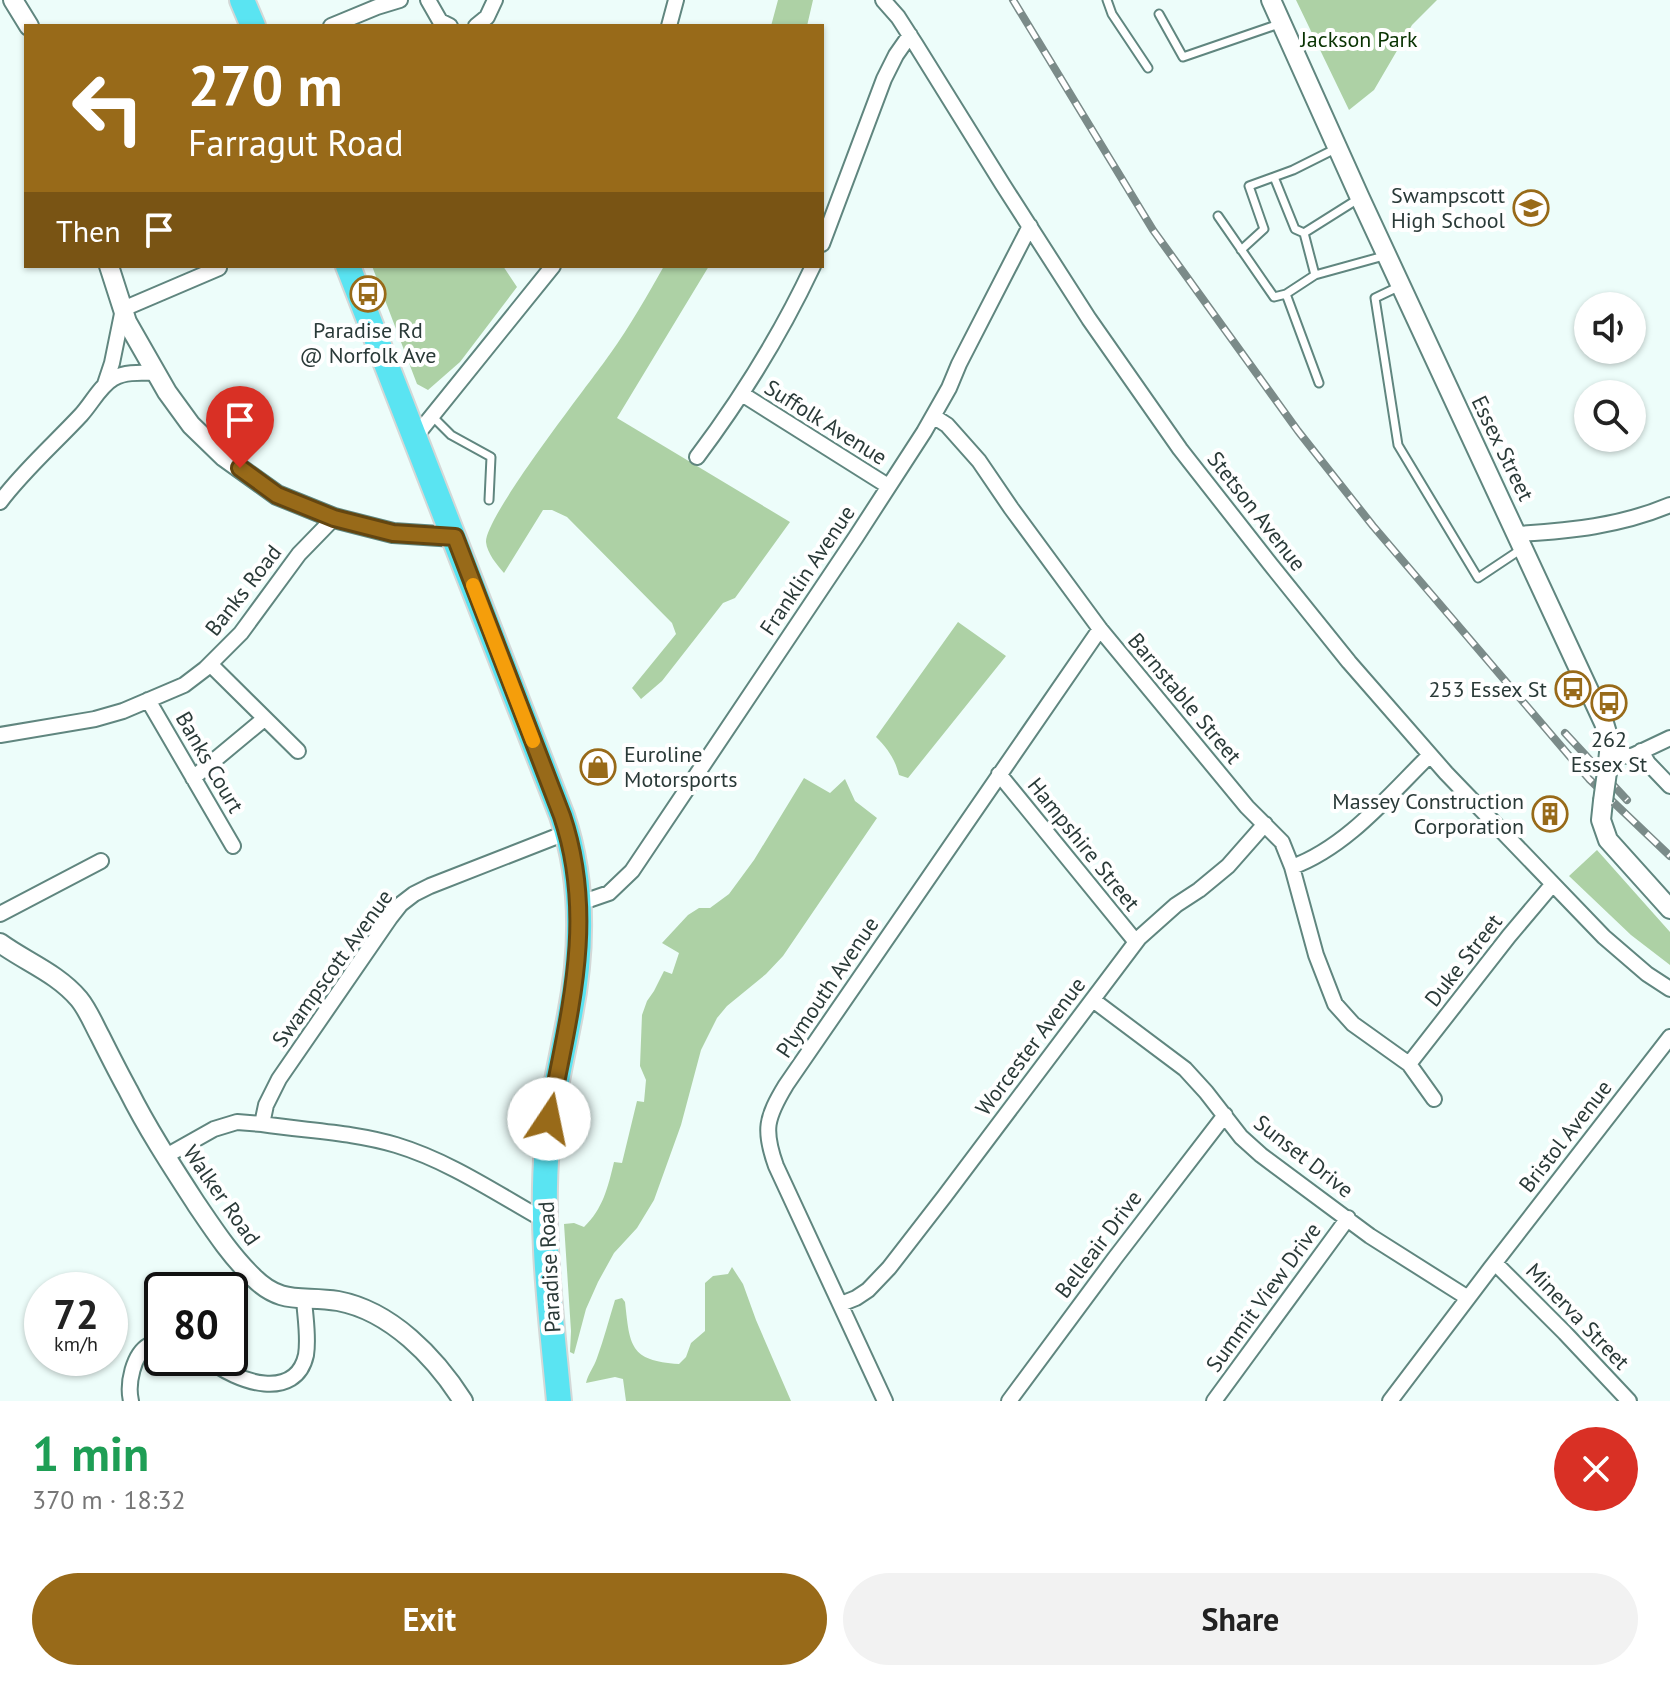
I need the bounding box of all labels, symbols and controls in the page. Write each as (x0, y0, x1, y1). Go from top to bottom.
park label: Jackson Park (1299, 25, 1418, 53)
text: 270 m (188, 49, 343, 121)
icon: left (56, 56, 160, 160)
text: Farragut Road (188, 119, 404, 166)
place label: Swampscott High School (1391, 181, 1506, 234)
school or university icon: Swampscott High School (1512, 189, 1550, 227)
icon: arrive (137, 208, 181, 252)
text: Then (56, 211, 121, 250)
bus stop icon: Paradise Rd @ Norfolk Ave (349, 275, 387, 313)
map controls (1574, 292, 1646, 452)
button: sound (1574, 292, 1646, 364)
place label: Paradise Rd @ Norfolk Ave (299, 316, 437, 369)
street label: Suffolk Avenue (760, 373, 892, 471)
button: search (1574, 380, 1646, 452)
pin (206, 386, 274, 468)
street label: Essex Street (1465, 391, 1541, 506)
icon: arrive (218, 398, 262, 442)
street label: Stetson Avenue (1201, 445, 1313, 577)
street label: Franklin Avenue (753, 500, 861, 640)
street label: Banks Road (199, 539, 287, 641)
street label: Barnstable Street (1122, 627, 1248, 770)
bus stop icon: 253 Essex St (1554, 670, 1592, 708)
place label: 253 Essex St (1428, 675, 1548, 703)
bus stop icon: 262 Essex St (1590, 684, 1628, 722)
street label: Banks Court (170, 706, 251, 818)
place label: 262 Essex St (1571, 725, 1648, 778)
place label: Euroline Motorsports (624, 740, 738, 793)
shop icon: Euroline Motorsports (579, 748, 617, 786)
street label: Hampshire Street (1022, 772, 1147, 917)
place label: Massey Construction Corporation (1332, 787, 1524, 840)
building icon: Massey Construction Corporation (1531, 795, 1569, 833)
street label: Swampscott Avenue (265, 884, 399, 1052)
street label: Duke Street (1418, 908, 1508, 1012)
street label: Plymouth Avenue (770, 911, 884, 1063)
street label: Worcester Avenue (969, 971, 1091, 1121)
street label: Bristol Avenue (1512, 1074, 1618, 1198)
position arrow (507, 1077, 591, 1161)
street label: Sunset Drive (1249, 1108, 1359, 1204)
street label: Walker Road (177, 1139, 267, 1251)
street label: Belleair Drive (1048, 1185, 1148, 1303)
street label: Paradise Road (532, 1201, 566, 1333)
street label: Summit View Drive (1199, 1217, 1327, 1377)
street label: Minerva Street (1520, 1257, 1636, 1376)
speed limit sign: 80 (144, 1272, 248, 1376)
text: 72 (53, 1288, 99, 1340)
text: km/h (54, 1331, 98, 1357)
text: 1 min (32, 1422, 149, 1484)
button: close (1554, 1427, 1638, 1511)
text: 370 m · 18:32 (32, 1483, 186, 1516)
button: Exit (32, 1573, 827, 1665)
button: Share (843, 1573, 1638, 1665)

